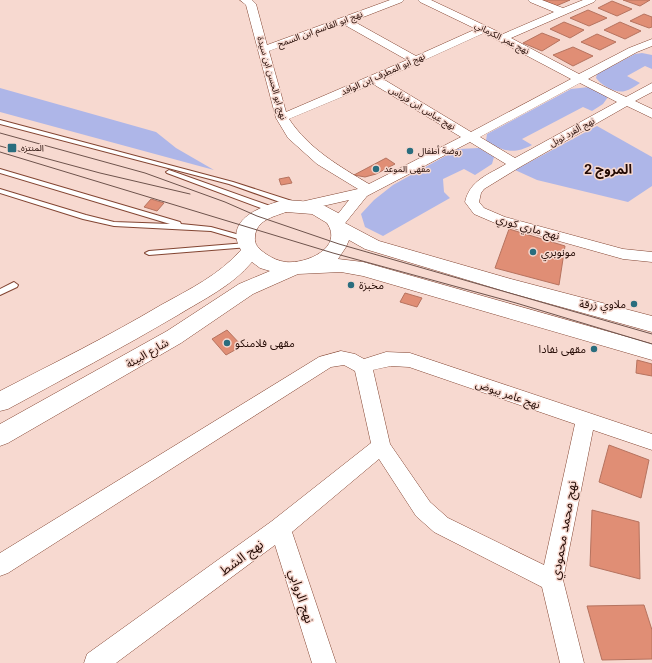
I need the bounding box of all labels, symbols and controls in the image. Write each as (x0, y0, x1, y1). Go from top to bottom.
street label: نهج ابو القاسم ابن السمح (276, 8, 365, 51)
street label: نهج عمر الكرماني (472, 19, 531, 58)
street label: نهج ابو الحسن ابن سيدة (253, 35, 290, 121)
street label: نهج أبو المطرف إبن الوافد (339, 50, 427, 99)
street label: نهج عباس ابن فرناس (386, 83, 458, 134)
street label: نهج ألفرد نوبل (547, 114, 597, 150)
marker: المنتزه (6, 142, 18, 154)
place label: المنتزه (21, 142, 44, 154)
place label: روضة أطفال (418, 145, 462, 157)
marker: روضة أطفال (405, 146, 415, 156)
district label: المروج 2 (584, 161, 632, 179)
place label: مقهى الموعد (384, 163, 430, 175)
marker: مقهى الموعد (371, 164, 381, 174)
street label: نهج ماري كوري (494, 211, 561, 245)
place label: مونوبري (541, 245, 576, 262)
marker: مونوبري (528, 247, 538, 257)
place label: مخبزة (359, 278, 384, 292)
marker: مخبزة (346, 280, 356, 290)
place label: ملاوي زرقة (579, 297, 626, 314)
marker: ملاوي زرقة (629, 299, 639, 309)
street label: شارع البيئة (123, 335, 172, 372)
place label: مقهى فلامنكو (235, 336, 295, 350)
marker: مقهى فلامنكو (222, 338, 232, 348)
place label: مقهى نفادا (539, 342, 586, 356)
marker: مقهى نفادا (589, 344, 599, 354)
street label: نهج عامر بيوض (474, 376, 542, 413)
street label: نهج محمد محمودي (546, 479, 583, 581)
street label: نهج الشط (216, 536, 268, 581)
street label: نهج الروابي (283, 567, 318, 626)

